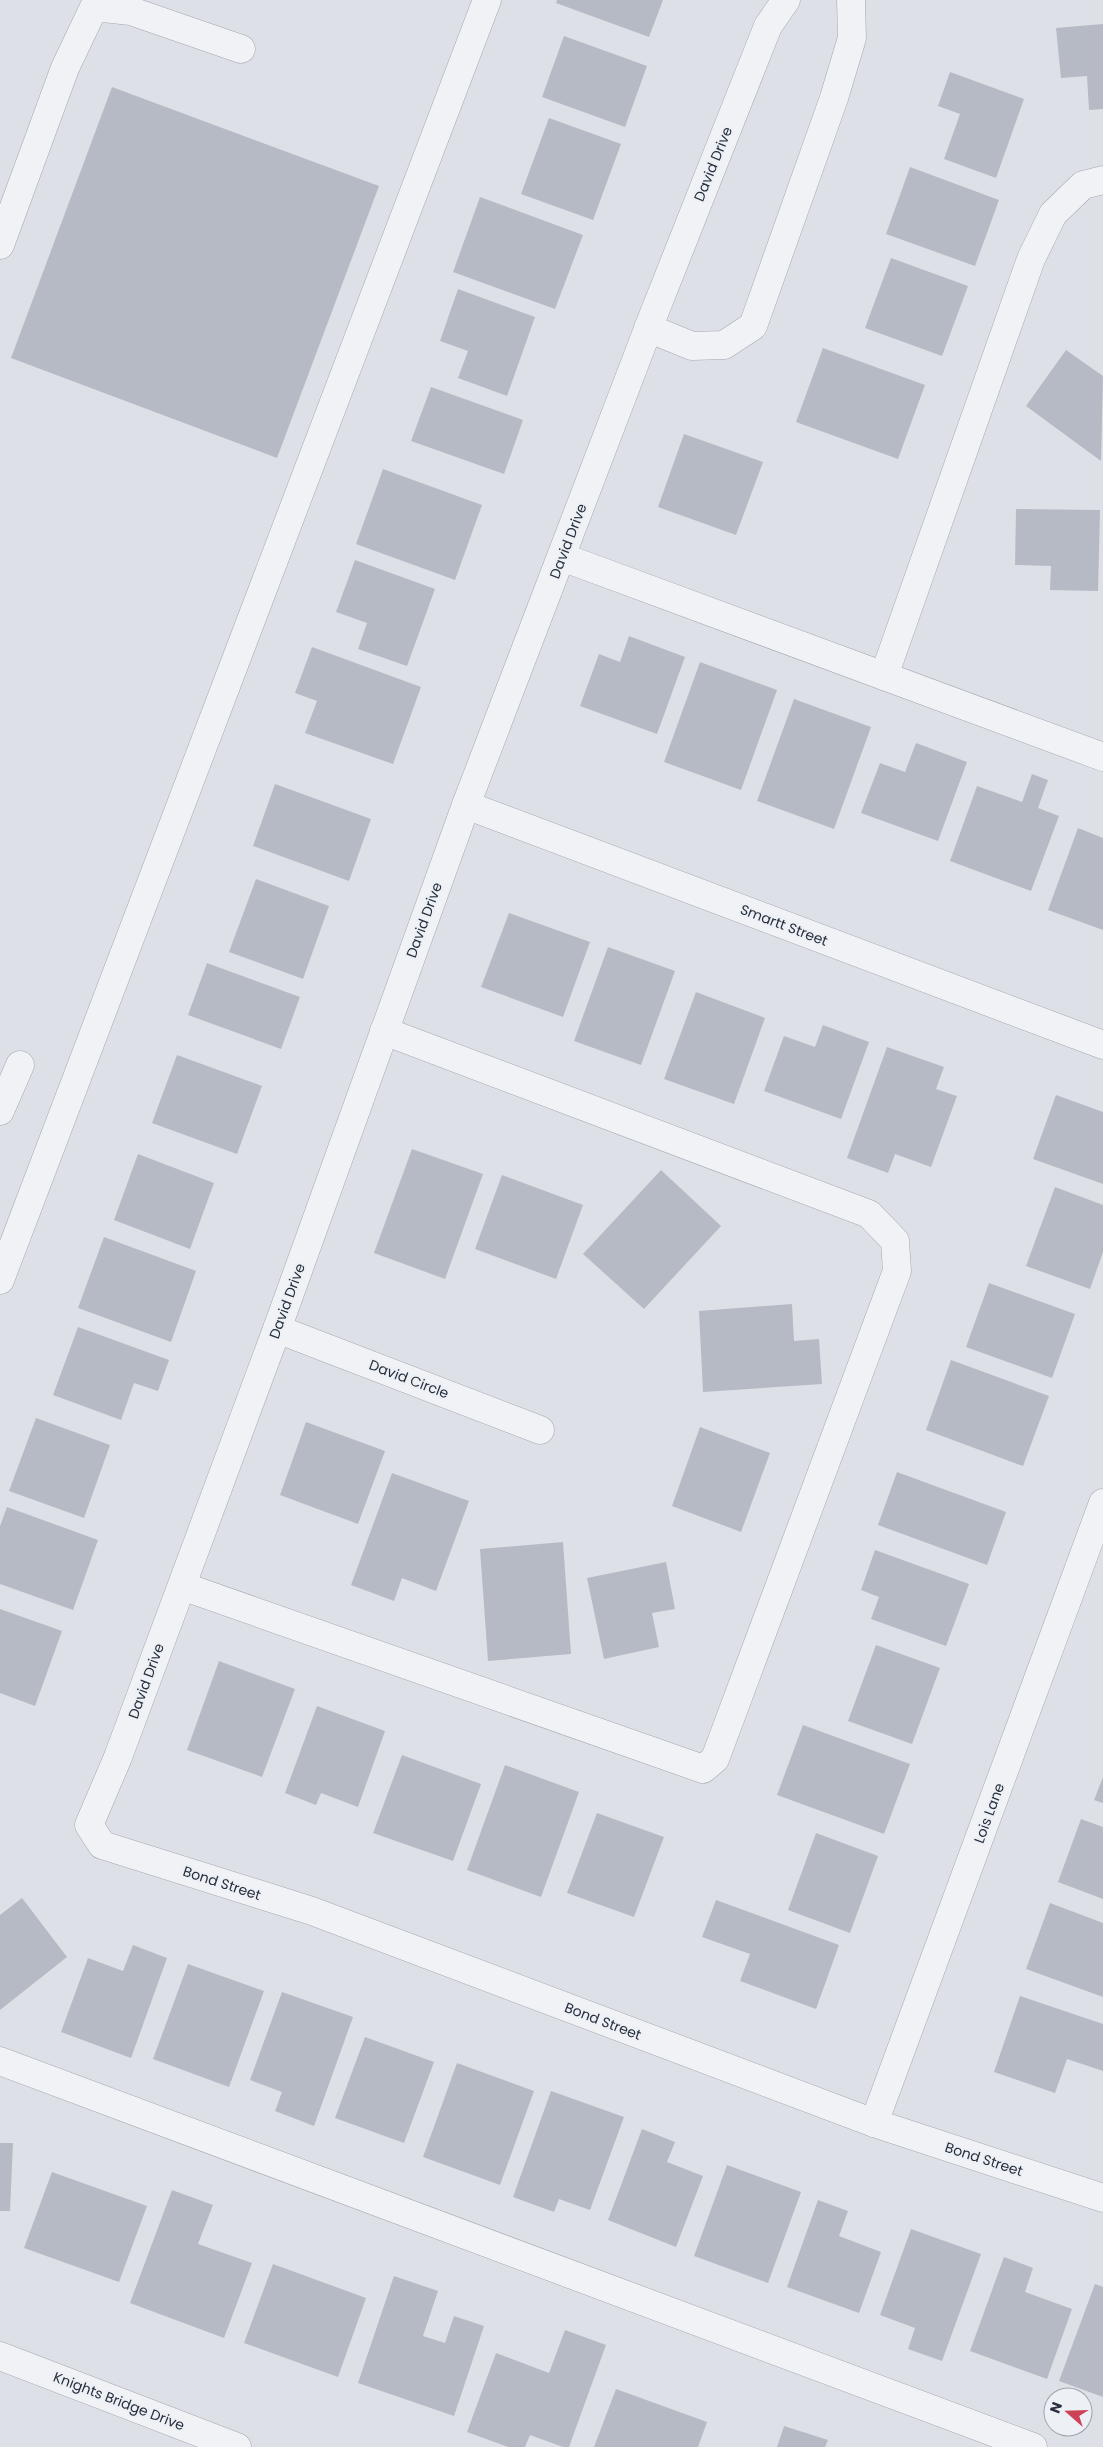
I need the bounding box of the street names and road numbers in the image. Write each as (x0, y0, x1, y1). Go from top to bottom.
street label: David Drive (689, 123, 737, 204)
street label: David Drive (545, 500, 592, 581)
street label: David Drive (401, 879, 447, 961)
street label: Smartt Street (737, 899, 831, 951)
street label: David Drive (264, 1260, 310, 1342)
street label: David Circle (366, 1355, 452, 1403)
street label: David Drive (123, 1640, 169, 1722)
street label: Lois Lane (969, 1780, 1009, 1846)
street label: Bond Street (181, 1861, 263, 1905)
street label: Bond Street (562, 1997, 644, 2045)
street label: Bond Street (943, 2137, 1025, 2181)
street label: Knights Bridge Drive (51, 2367, 188, 2435)

